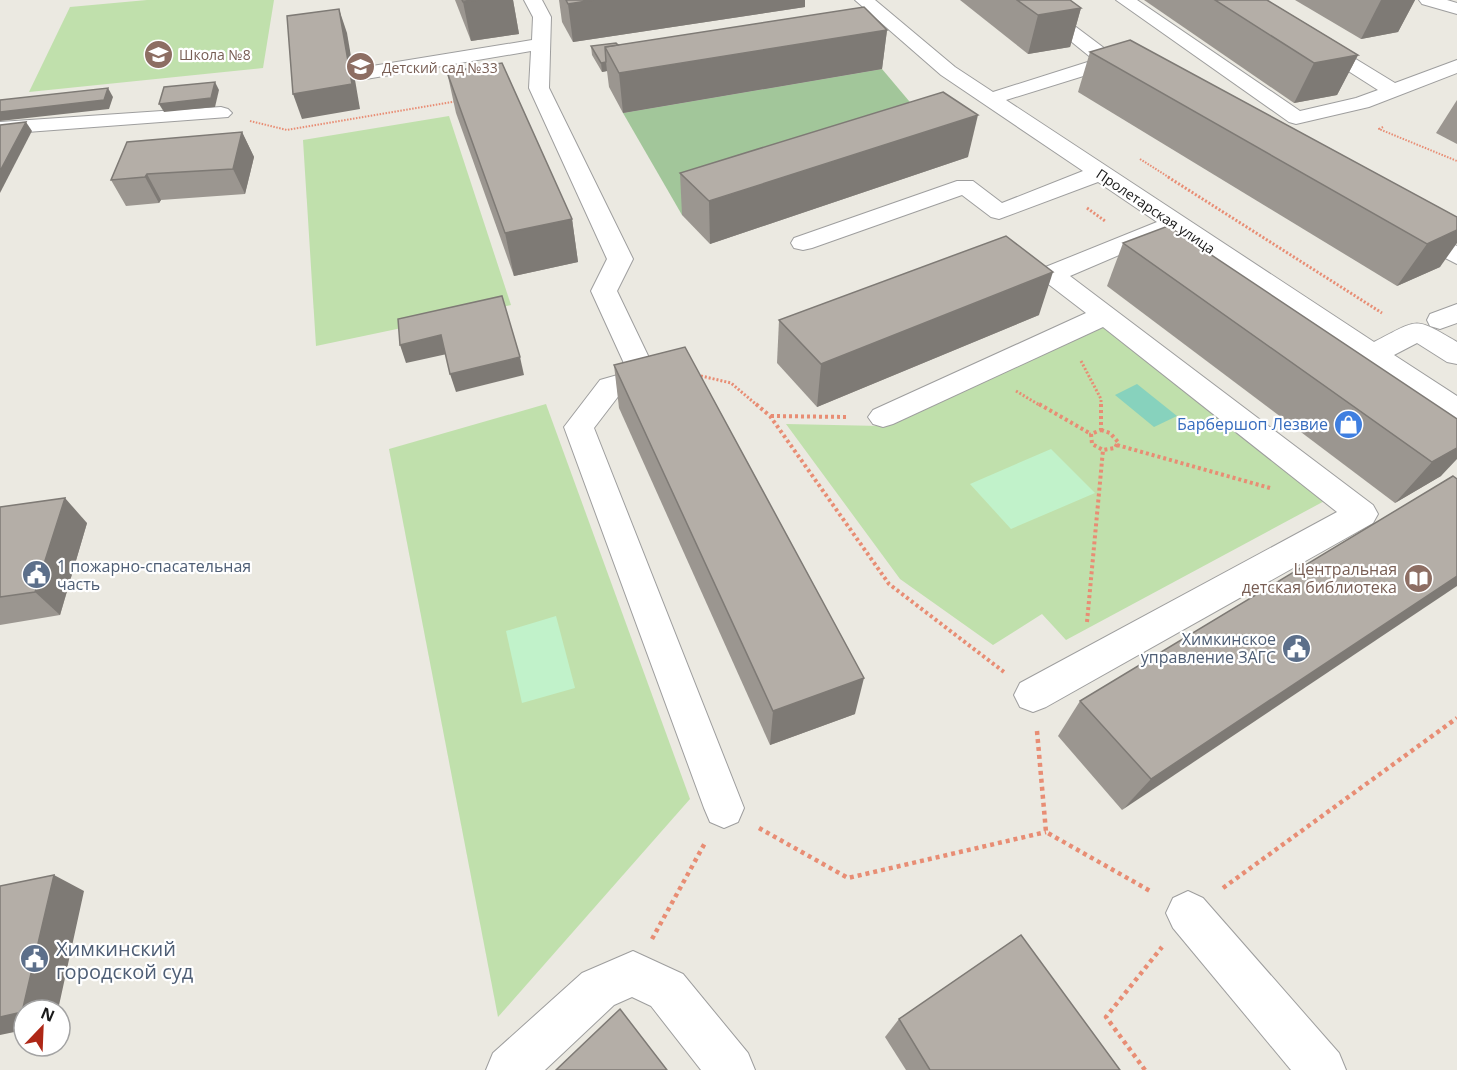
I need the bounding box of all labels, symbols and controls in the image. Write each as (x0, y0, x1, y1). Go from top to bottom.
school or university icon: Школа №8 (142, 38, 174, 70)
place label: Школа №8 (179, 45, 251, 64)
school or university icon: Детский сад №33 (345, 51, 377, 83)
place label: Детский сад №33 (382, 58, 498, 77)
street label: Пролетарская улица (1093, 164, 1219, 258)
shop icon: Барбершоп Лезвие (1333, 408, 1365, 440)
place label: Барбершоп Лезвие (1177, 413, 1328, 435)
place label: 1 пожарно-спасательная часть (57, 555, 251, 595)
place label: Центральная детская библиотека (1242, 558, 1397, 598)
public building icon: 1 пожарно-спасательная часть (20, 559, 52, 591)
library icon: Центральная детская библиотека (1402, 562, 1434, 594)
place label: Химкинское управление ЗАГС (1141, 628, 1276, 668)
public building icon: Химкинское управление ЗАГС (1281, 632, 1313, 664)
place label: Химкинский городской суд (56, 935, 194, 985)
public building icon: Химкинский городской суд (19, 943, 51, 975)
north arrow (12, 998, 72, 1058)
text: N (38, 1002, 58, 1027)

